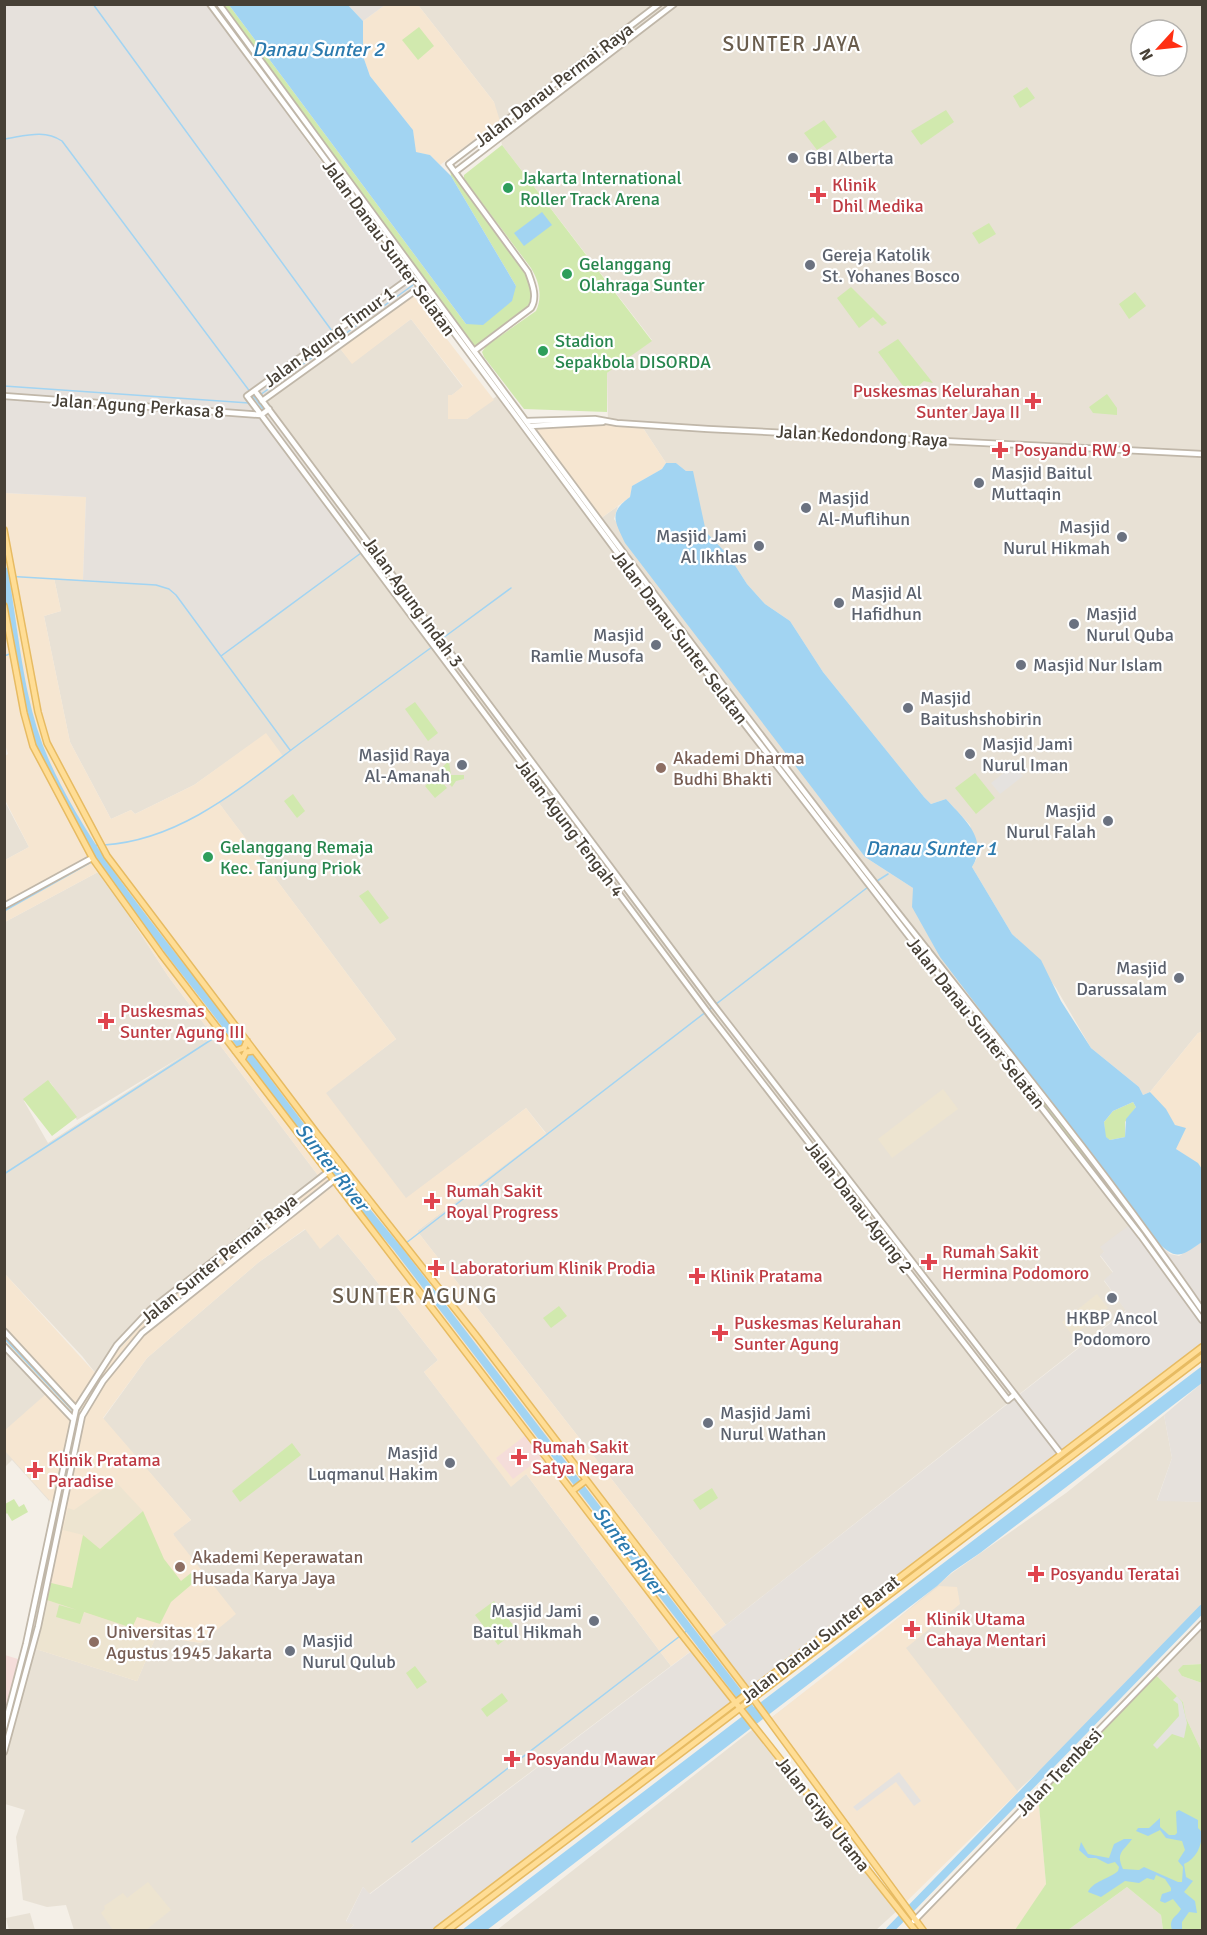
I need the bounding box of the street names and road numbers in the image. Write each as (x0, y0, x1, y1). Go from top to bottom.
street label: Jalan Danau Permai Raya (470, 18, 638, 152)
street label: Jalan Danau Sunter Selatan (318, 156, 460, 340)
street label: Jalan Agung Timur 1 (259, 282, 399, 392)
street label: Jalan Agung Perkasa 8 (51, 389, 225, 423)
street label: Jalan Kedondong Raya (775, 421, 949, 451)
street label: Jalan Agung Indah 3 (358, 533, 468, 671)
street label: Jalan Danau Sunter Selatan (607, 546, 753, 728)
street label: Jalan Agung Tengah 4 (511, 755, 629, 901)
street label: Jalan Danau Sunter Selatan (902, 933, 1050, 1113)
street label: Jalan Danau Agung 2 (801, 1137, 917, 1277)
street label: Jalan Sunter Permai Raya (136, 1189, 302, 1329)
street label: Jalan Danau Sunter Barat (736, 1570, 904, 1708)
street label: Jalan Trembesi (1012, 1723, 1106, 1821)
street label: Jalan Griya Utama (771, 1752, 875, 1876)

